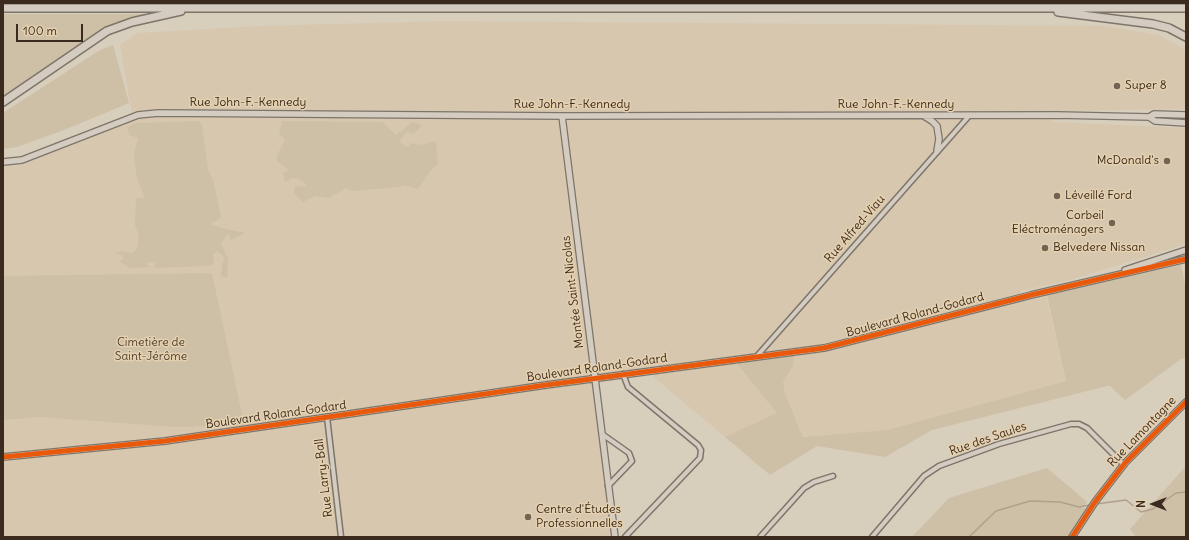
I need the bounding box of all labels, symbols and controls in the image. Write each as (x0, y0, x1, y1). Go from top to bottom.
scale bar (18, 16, 85, 42)
text: 100 m (23, 23, 57, 38)
place label: Super 8 (1125, 79, 1167, 93)
marker: Super 8 (1112, 81, 1122, 91)
street label: Rue John-F.-Kennedy (190, 96, 306, 110)
street label: Rue John-F.-Kennedy (514, 98, 630, 112)
street label: Rue John-F.-Kennedy (838, 98, 954, 112)
place label: McDonald's (1097, 154, 1159, 168)
marker: McDonald's (1162, 156, 1172, 166)
place label: Léveillé Ford (1065, 189, 1132, 203)
marker: Léveillé Ford (1052, 191, 1062, 201)
street label: Rue Alfred-Viau (822, 192, 888, 266)
place label: Corbeil Eléctroménagers (1012, 209, 1104, 237)
marker: Corbeil Eléctroménagers (1107, 218, 1117, 228)
street label: Montée Saint-Nicolas (559, 235, 587, 349)
place label: Belvedere Nissan (1053, 241, 1145, 255)
marker: Belvedere Nissan (1040, 243, 1050, 253)
street label: Boulevard Roland-Godard (845, 290, 985, 340)
park label: Cimetière de Saint-Jérôme (115, 336, 187, 364)
street label: Boulevard Roland-Godard (526, 351, 668, 385)
street label: Rue Lamontagne (1105, 394, 1179, 470)
street label: Boulevard Roland-Godard (205, 398, 347, 432)
street label: Rue des Saules (948, 419, 1028, 459)
street label: Rue Larry-Ball (312, 438, 336, 518)
north arrow (1133, 484, 1173, 524)
text: N (1134, 500, 1148, 508)
place label: Centre d'Études Professionnelles (536, 503, 623, 531)
marker: Centre d'Études Professionnelles (523, 512, 533, 522)

